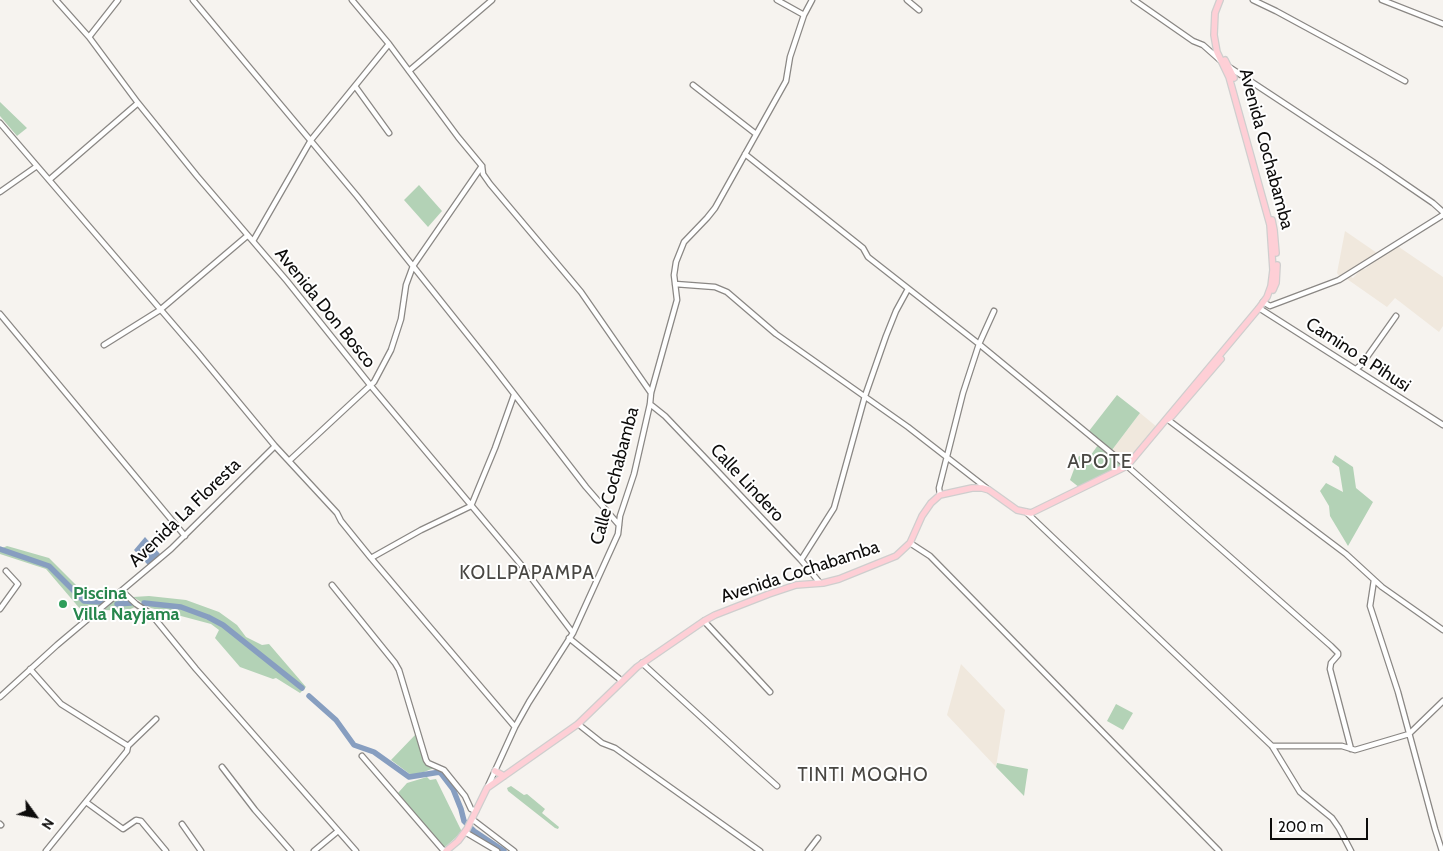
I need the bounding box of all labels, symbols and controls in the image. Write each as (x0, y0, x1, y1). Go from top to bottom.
street label: Avenida Cochabamba (1234, 66, 1298, 232)
street label: Avenida Don Bosco (270, 244, 380, 372)
street label: Camino a Pihusi (1302, 313, 1414, 397)
street label: Calle Cochabamba (586, 405, 644, 547)
street label: Calle Lindero (705, 439, 789, 527)
district label: APOTE (1067, 450, 1133, 474)
street label: Avenida La Floresta (125, 454, 245, 572)
street label: Avenida Cochabamba (718, 536, 882, 608)
district label: KOLLPAPAMPA (458, 562, 596, 584)
place label: Piscina Villa Nayjama (73, 583, 180, 626)
marker: Piscina Villa Nayjama (57, 598, 69, 610)
district label: TINTI MOQHO (796, 764, 930, 786)
north arrow (10, 791, 60, 841)
scale bar (1273, 808, 1370, 840)
text: N (37, 815, 58, 833)
text: 200 m (1278, 818, 1323, 836)

